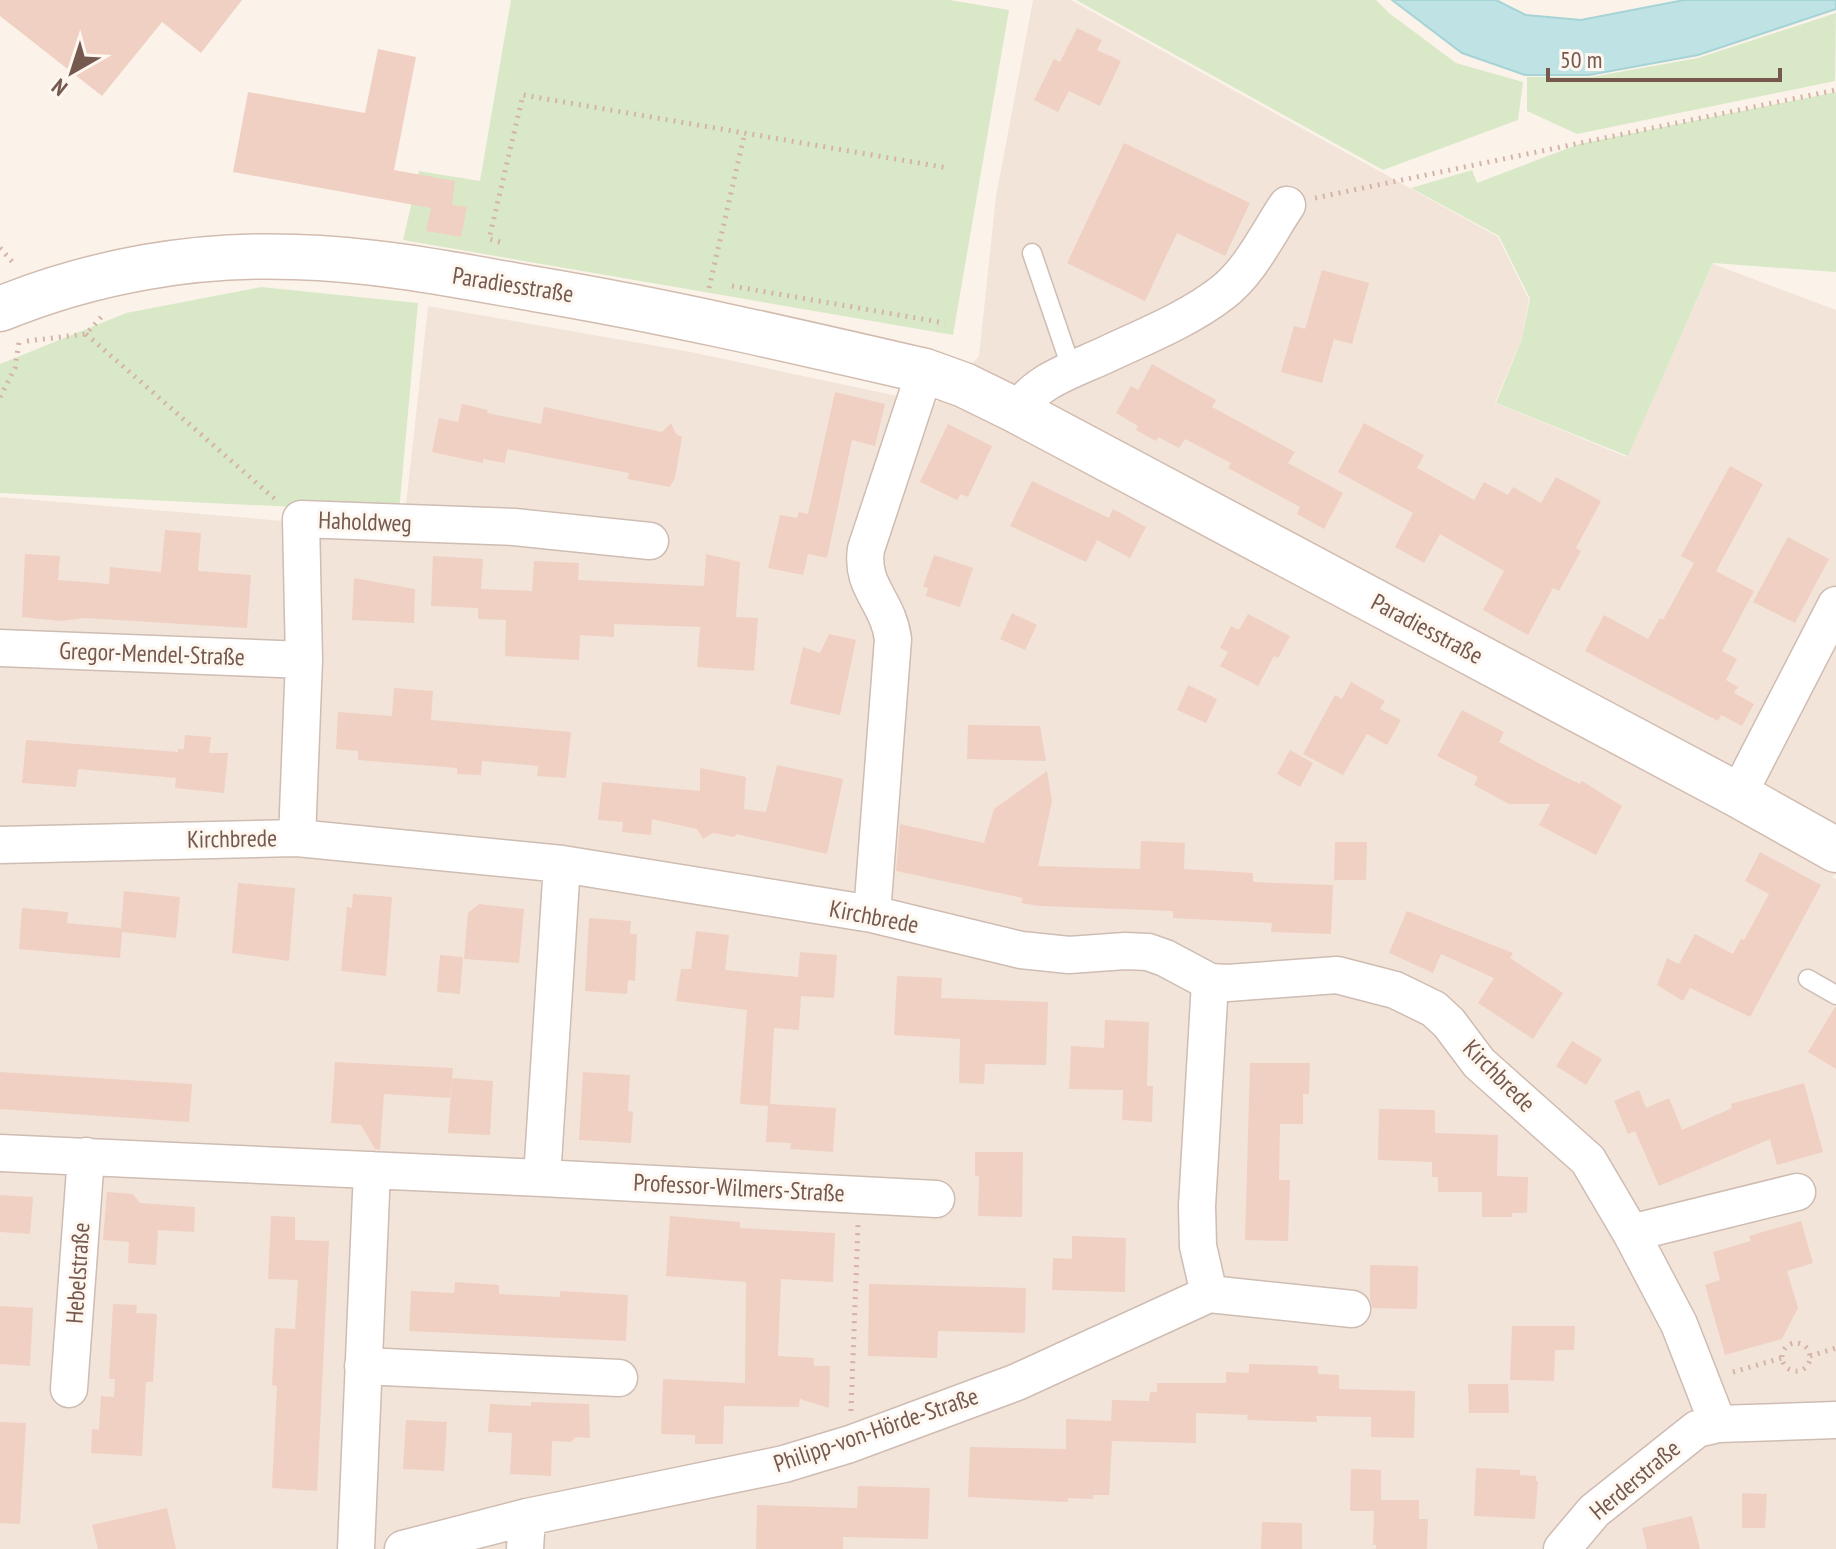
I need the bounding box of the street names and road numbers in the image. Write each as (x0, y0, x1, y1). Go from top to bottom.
street label: Paradiesstraße (450, 260, 576, 309)
street label: Haholdweg (318, 504, 412, 539)
street label: Paradiesstraße (1366, 586, 1488, 671)
street label: Gregor-Mendel-Straße (59, 635, 245, 672)
street label: Kirchbrede (187, 822, 277, 855)
street label: Kirchbrede (827, 893, 921, 940)
street label: Kirchbrede (1457, 1033, 1542, 1118)
street label: Professor-Wilmers-Straße (633, 1166, 845, 1209)
street label: Hebelstraße (59, 1221, 96, 1325)
street label: Philipp-von-Hörde-Straße (770, 1380, 982, 1479)
street label: Herderstraße (1583, 1433, 1686, 1526)

